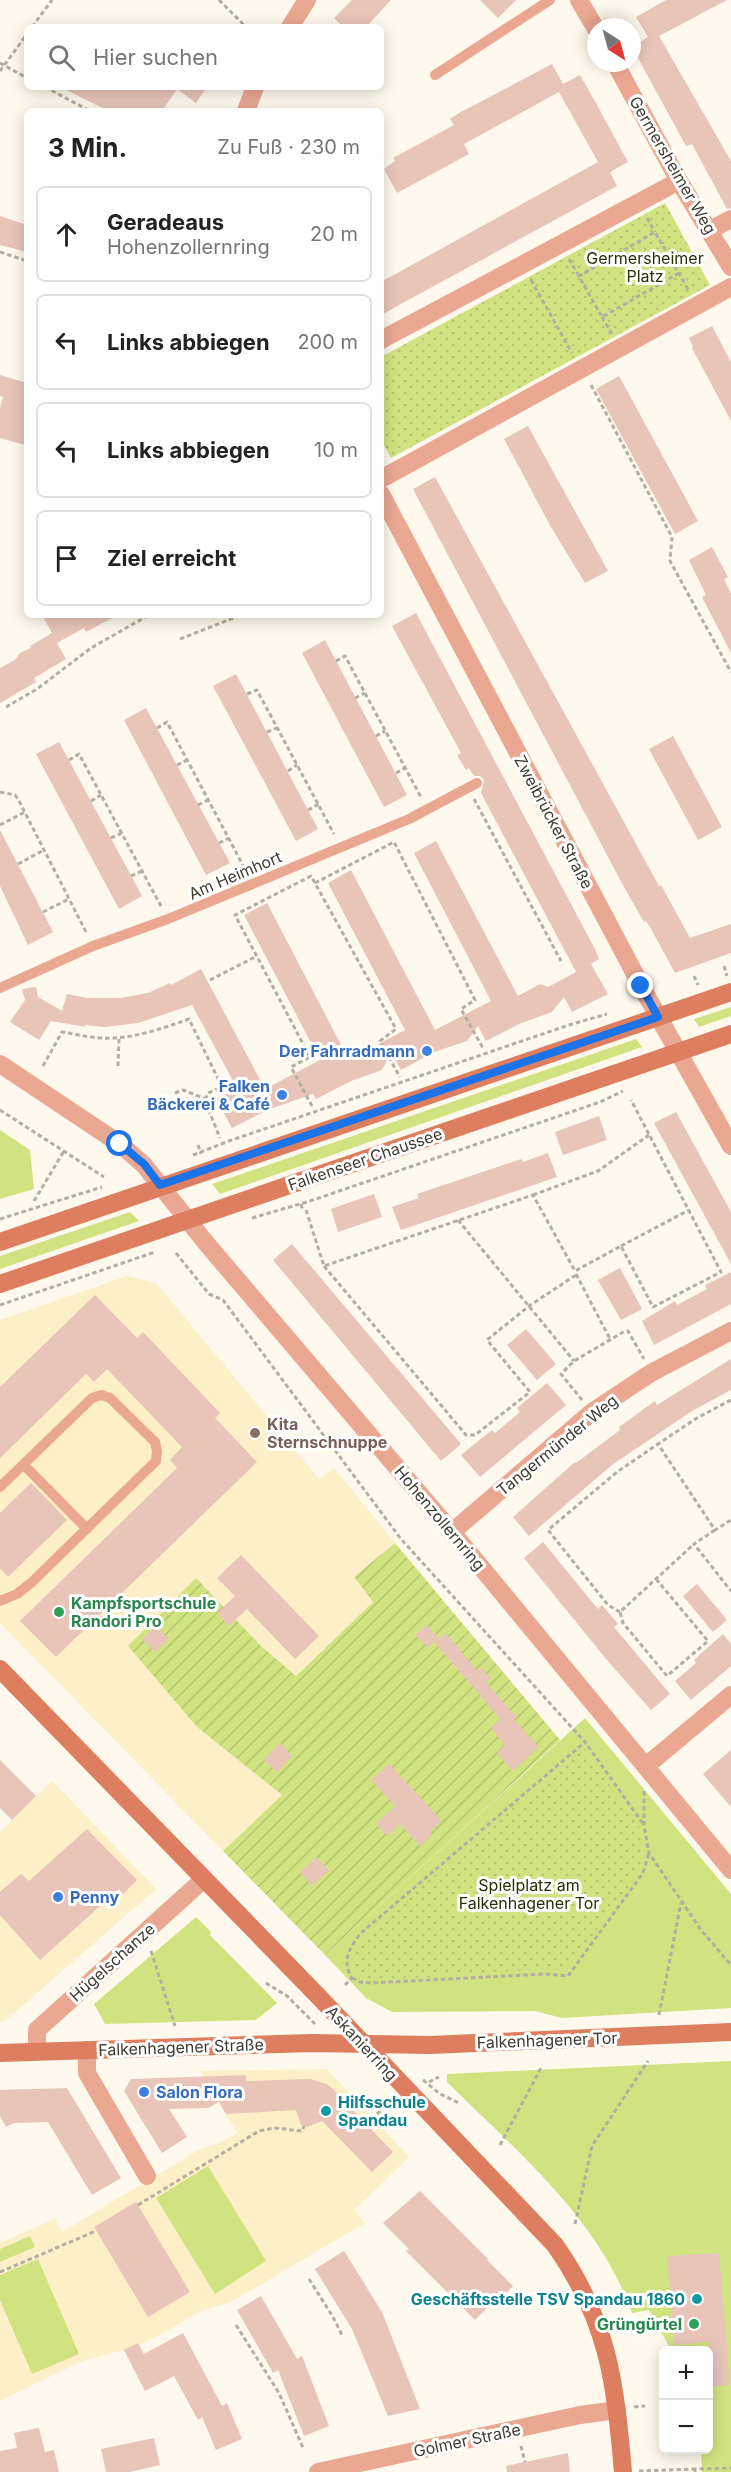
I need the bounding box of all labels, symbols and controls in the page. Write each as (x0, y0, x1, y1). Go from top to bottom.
north arrow (587, 18, 641, 72)
search box (24, 24, 384, 90)
icon: search (45, 41, 78, 74)
text: Hier suchen (93, 44, 218, 70)
street label: Germersheimer Weg (625, 92, 721, 238)
text: 3 Min. (48, 132, 127, 163)
text: Zu Fuß · 230 m (217, 135, 360, 159)
text: Geradeaus (107, 209, 224, 235)
icon: ahead (50, 218, 83, 251)
text: 20 m (310, 222, 358, 246)
text: Hohenzollernring (107, 235, 270, 259)
park label: Germersheimer Platz (586, 248, 704, 286)
icon: left (50, 326, 83, 359)
text: Links abbiegen (107, 329, 270, 355)
text: 200 m (297, 330, 358, 354)
icon: left (50, 434, 83, 467)
text: Links abbiegen (107, 437, 270, 463)
text: 10 m (314, 438, 358, 462)
icon: arrive (50, 542, 83, 575)
text: Ziel erreicht (107, 545, 236, 571)
street label: Zweibrücker Straße (510, 752, 598, 892)
street label: Am Heimhort (185, 846, 285, 904)
route end (627, 972, 653, 998)
place label: Der Fahrradmann (279, 1041, 415, 1061)
marker: Der Fahrradmann (420, 1044, 434, 1058)
place label: Falken Bäckerei & Café (147, 1076, 270, 1114)
marker: Falken Bäckerei & Café (275, 1088, 289, 1102)
street label: Falkenseer Chaussee (285, 1123, 445, 1195)
route start (106, 1130, 132, 1156)
street label: Tangermünder Weg (493, 1390, 621, 1500)
place label: Kita Sternschnuppe (267, 1414, 387, 1452)
marker: Kita Sternschnuppe (248, 1426, 262, 1440)
street label: Hohenzollernring (391, 1462, 489, 1574)
place label: Kampfsportschule Randori Pro (71, 1593, 216, 1631)
marker: Kampfsportschule Randori Pro (52, 1605, 66, 1619)
park label: Spielplatz am Falkenhagener Tor (459, 1875, 599, 1913)
place label: Penny (70, 1887, 119, 1907)
marker: Penny (51, 1890, 65, 1904)
street label: Hügelschanze (65, 1919, 159, 2005)
street label: Askanierring (322, 2001, 402, 2085)
street label: Falkenhagener Tor (476, 2028, 618, 2052)
street label: Falkenhagener Straße (98, 2034, 264, 2060)
place label: Salon Flora (156, 2082, 243, 2102)
marker: Salon Flora (137, 2085, 151, 2099)
place label: Hilfsschule Spandau (338, 2092, 426, 2130)
marker: Hilfsschule Spandau (319, 2104, 333, 2118)
place label: Geschäftsstelle TSV Spandau 1860 (411, 2289, 685, 2309)
marker: Geschäftsstelle TSV Spandau 1860 (690, 2292, 704, 2306)
place label: Grüngürtel (597, 2314, 682, 2334)
marker: Grüngürtel (687, 2317, 701, 2331)
map controls (659, 2346, 713, 2454)
button: + (659, 2346, 713, 2400)
button: − (659, 2400, 713, 2454)
street label: Golmer Straße (412, 2419, 522, 2461)

